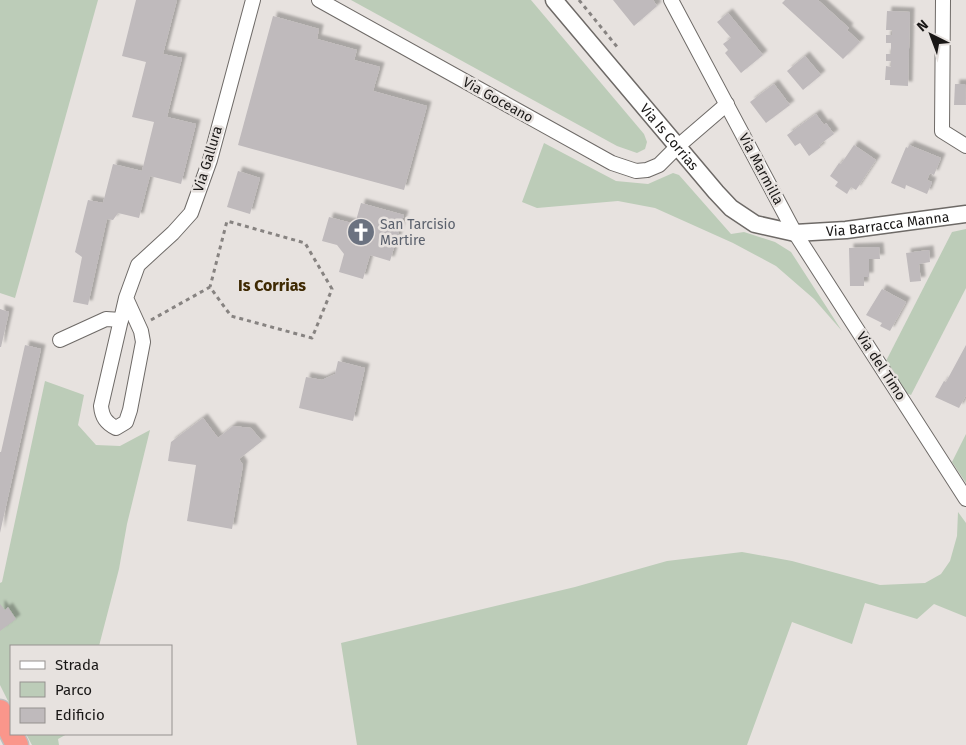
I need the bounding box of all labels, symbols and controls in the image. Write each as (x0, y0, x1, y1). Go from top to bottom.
north arrow (906, 10, 956, 60)
text: N (913, 16, 932, 35)
street label: Via Goceano (460, 74, 536, 126)
street label: Via Is Corrias (636, 100, 703, 174)
street label: Via Gallura (190, 124, 226, 194)
street label: Via Marmilla (735, 130, 787, 208)
street label: Via Barracca Manna (825, 208, 950, 240)
place label: San Tarcisio Martire (380, 216, 456, 249)
church icon: San Tarcisio Martire (346, 217, 376, 247)
district label: Is Corrias (238, 276, 306, 295)
street label: Via del Timo (853, 329, 909, 403)
legend (10, 645, 172, 735)
text: Strada (55, 656, 99, 674)
text: Parco (55, 681, 92, 699)
text: Edificio (55, 706, 105, 724)

